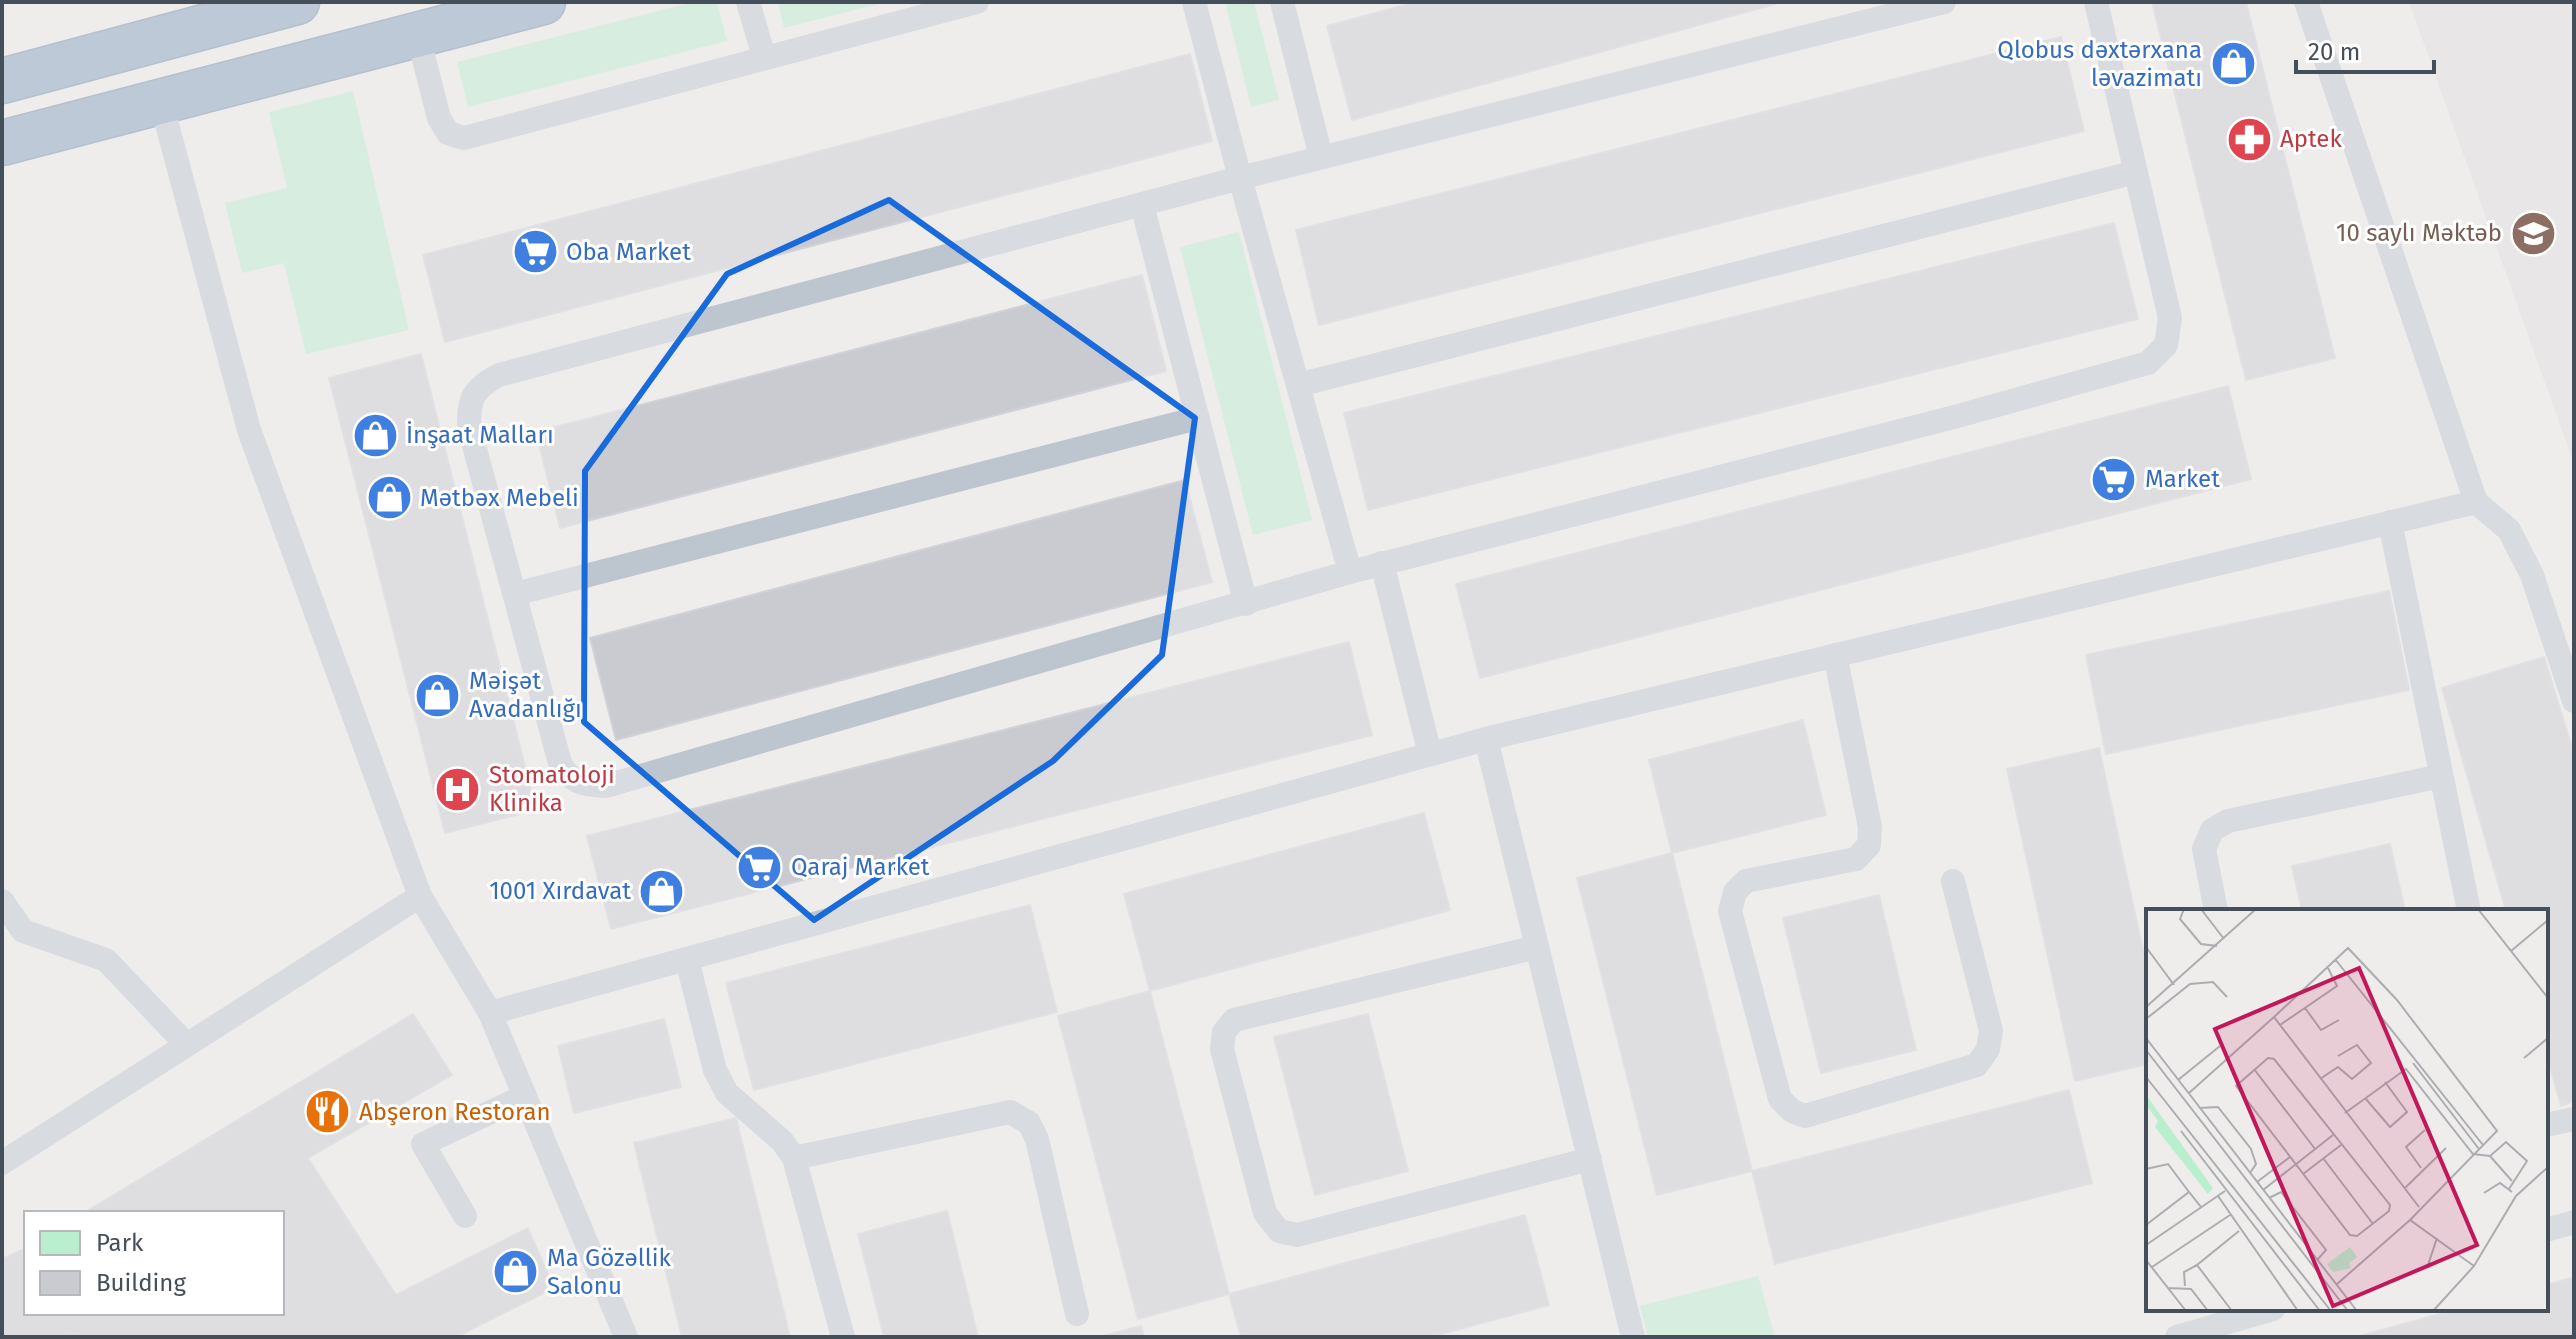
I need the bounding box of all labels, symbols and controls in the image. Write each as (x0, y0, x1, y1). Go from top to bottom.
scale bar (2296, 24, 2434, 74)
place label: Qlobus dəxtərxana ləvazimatı (1997, 36, 2202, 92)
text: 20 m (2308, 38, 2360, 66)
shop icon: Qlobus dəxtərxana ləvazimatı (2209, 40, 2257, 88)
pharmacy icon: Aptek (2225, 115, 2273, 163)
place label: Aptek (2280, 125, 2342, 153)
school or university icon: 10 saylı Məktəb (2509, 209, 2557, 257)
place label: 10 saylı Məktəb (2336, 219, 2502, 247)
supermarket icon: Oba Market (511, 228, 559, 276)
place label: Oba Market (566, 238, 691, 266)
shop icon: İnşaat Malları (351, 411, 399, 459)
place label: İnşaat Malları (406, 421, 554, 449)
supermarket icon: Market (2090, 455, 2138, 503)
place label: Market (2145, 465, 2220, 493)
shop icon: Mətbəx Mebeli (365, 474, 413, 522)
place label: Mətbəx Mebeli (420, 484, 579, 512)
place label: Məişət Avadanlığı (469, 667, 582, 723)
shop icon: Məişət Avadanlığı (414, 671, 462, 719)
place label: Stomatoloji Klinika (489, 761, 615, 817)
hospital icon: Stomatoloji Klinika (434, 765, 482, 813)
supermarket icon: Qaraj Market (736, 843, 784, 891)
place label: Qaraj Market (791, 853, 930, 881)
shop icon: 1001 Xırdavat (638, 867, 686, 915)
place label: 1001 Xırdavat (489, 877, 631, 905)
inset map (2146, 909, 2548, 1311)
restaurant icon: Abşeron Restoran (304, 1088, 352, 1136)
place label: Abşeron Restoran (359, 1098, 551, 1126)
legend (24, 1211, 284, 1315)
text: Park (96, 1229, 144, 1257)
place label: Ma Gözəllik Salonu (547, 1244, 672, 1300)
shop icon: Ma Gözəllik Salonu (492, 1248, 540, 1296)
text: Building (96, 1269, 186, 1297)

